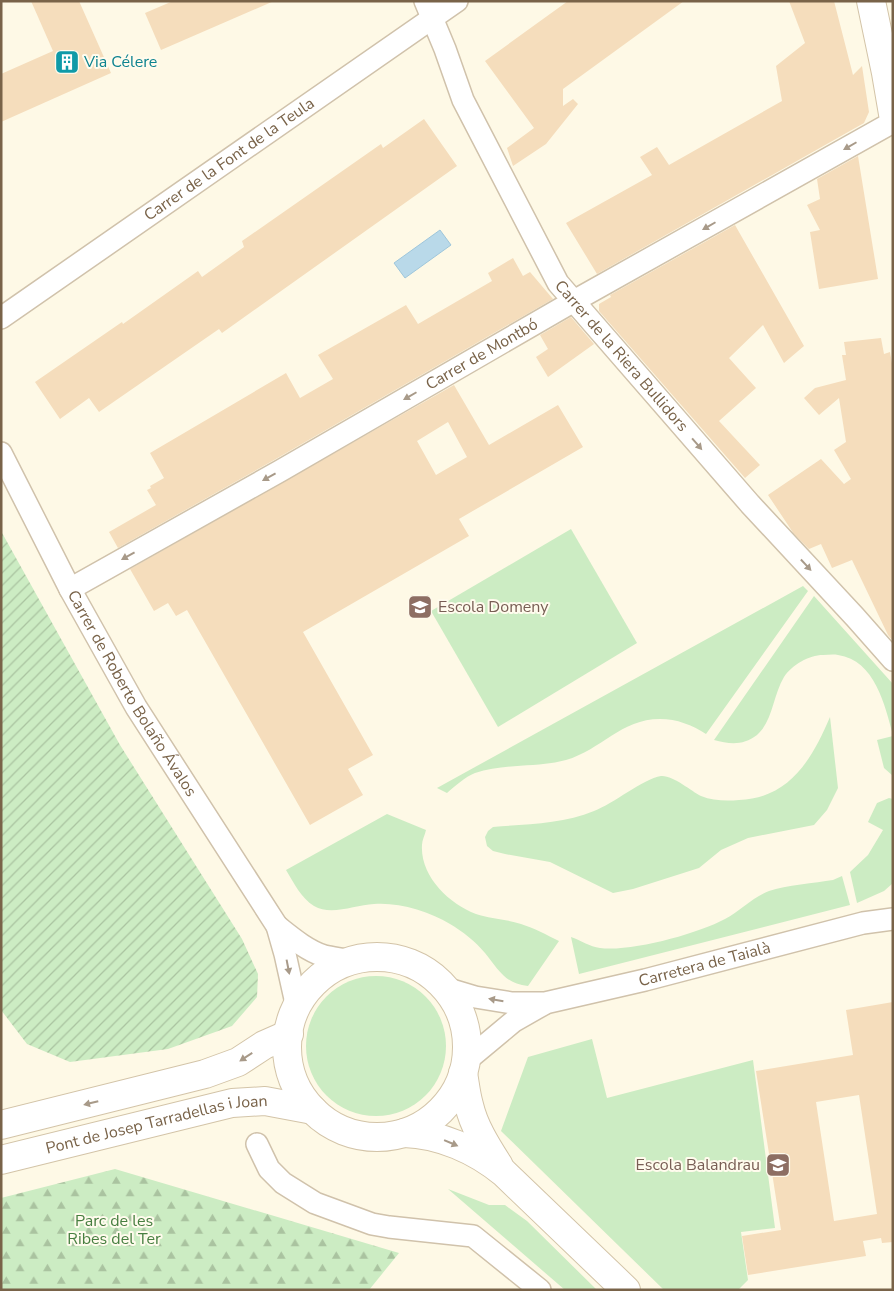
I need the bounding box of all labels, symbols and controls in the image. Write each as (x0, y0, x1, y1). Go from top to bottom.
building icon: Via Célere (54, 49, 80, 75)
place label: Via Célere (83, 51, 157, 73)
street label: Carrer de la Font de la Teula (140, 92, 319, 226)
one-way arrow (843, 142, 858, 150)
one-way arrow (702, 222, 716, 231)
street label: Carrer de la Riera Bullidors (550, 276, 693, 436)
street label: Carrer de Montbó (422, 313, 542, 395)
one-way arrow (404, 391, 417, 400)
one-way arrow (691, 438, 703, 450)
one-way arrow (263, 472, 276, 481)
one-way arrow (121, 552, 134, 561)
one-way arrow (800, 558, 812, 570)
street label: Carrer de Roberto Bolaño Ávalos (62, 586, 202, 801)
school or university icon: Escola Domeny (407, 594, 433, 620)
place label: Escola Domeny (438, 596, 549, 618)
street label: Carretera de Taialà (637, 937, 773, 992)
one-way arrow (284, 959, 292, 974)
one-way arrow (488, 996, 504, 1004)
one-way arrow (239, 1052, 253, 1062)
street label: Pont de Josep Tarradellas i Joan (43, 1090, 268, 1160)
one-way arrow (83, 1099, 98, 1107)
one-way arrow (444, 1139, 458, 1147)
school or university icon: Escola Balandrau (765, 1152, 791, 1178)
place label: Escola Balandrau (636, 1154, 760, 1176)
park label: Parc de les Ribes del Ter (67, 1210, 161, 1250)

